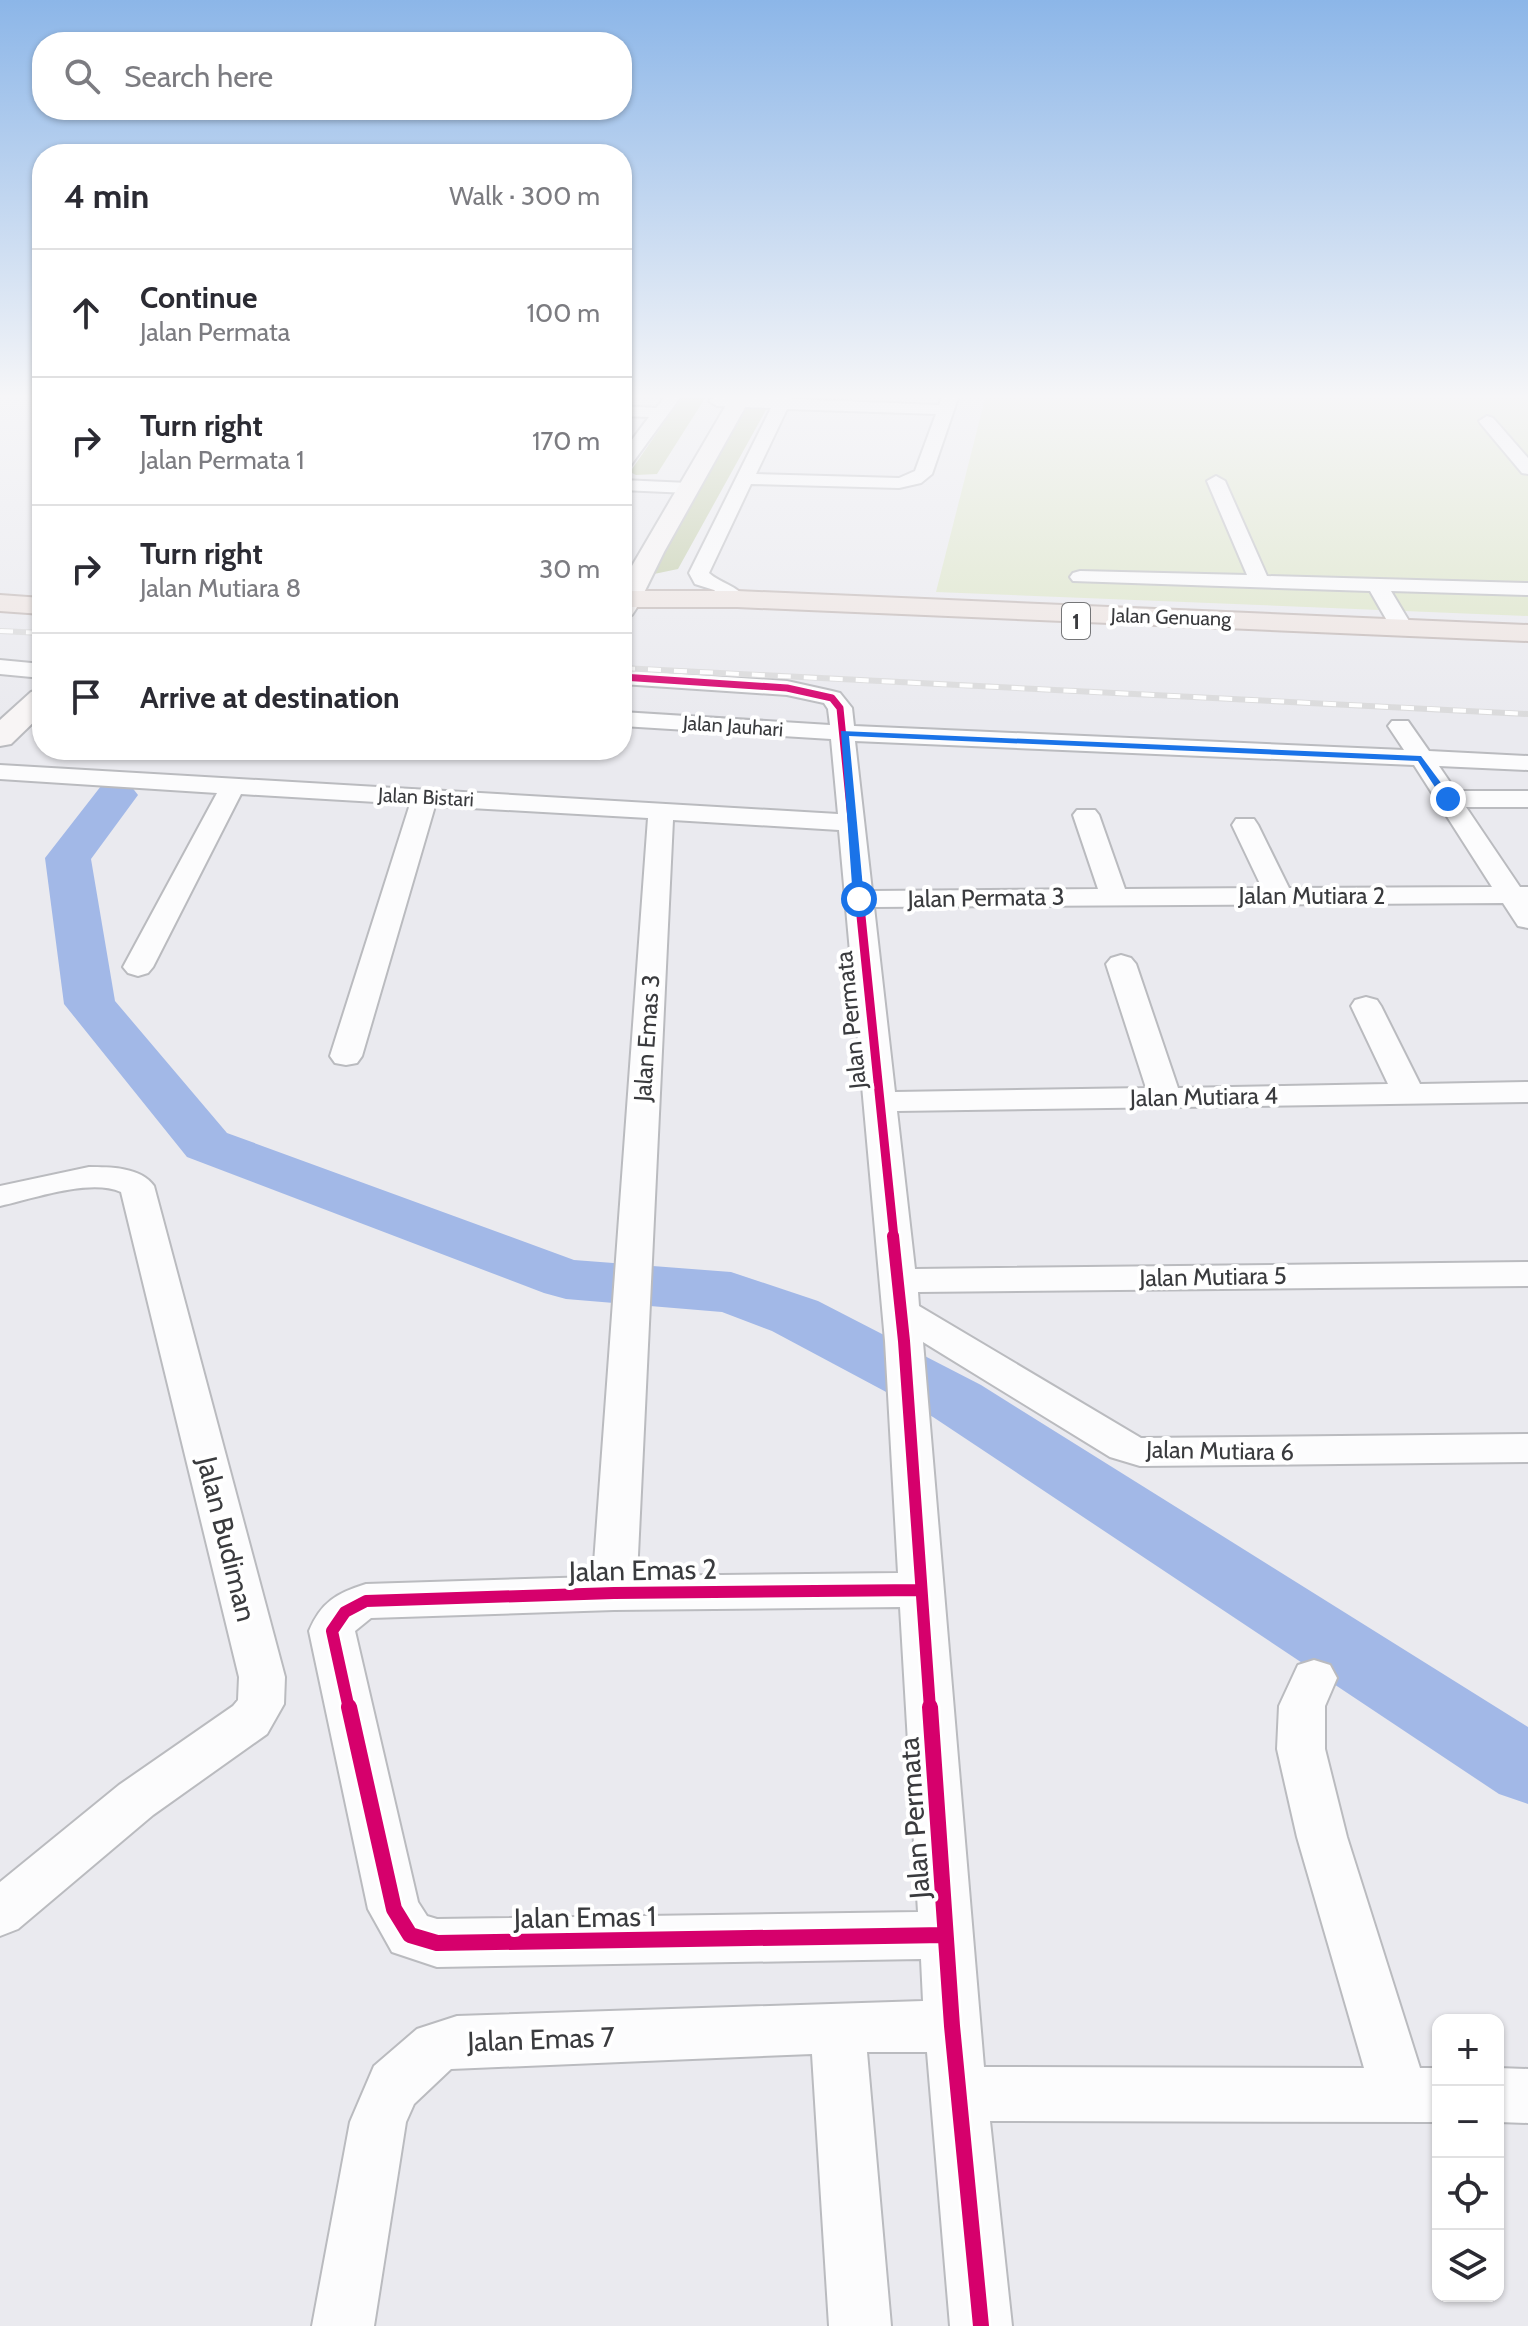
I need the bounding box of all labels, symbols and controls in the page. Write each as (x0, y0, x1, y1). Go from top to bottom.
search box (32, 32, 632, 120)
icon: search (60, 54, 104, 98)
text: Search here (124, 58, 273, 95)
text: 4 min (64, 175, 149, 217)
text: Walk · 300 m (449, 180, 600, 212)
text: Continue (140, 279, 257, 316)
icon: ahead (64, 291, 108, 335)
text: 100 m (527, 297, 600, 329)
text: Jalan Permata (140, 316, 290, 348)
text: Turn right (140, 407, 263, 444)
icon: right (64, 419, 108, 463)
text: 170 m (532, 425, 600, 457)
text: Jalan Permata 1 (140, 444, 305, 476)
text: Turn right (140, 535, 263, 572)
icon: right (64, 547, 108, 591)
text: 30 m (539, 553, 600, 585)
text: Jalan Mutiara 8 (140, 572, 301, 604)
road number: 1 (1062, 603, 1090, 639)
street label: Jalan Genuang (1109, 603, 1233, 631)
icon: arrive (64, 675, 108, 719)
text: Arrive at destination (140, 679, 400, 716)
street label: Jalan Jauhari (681, 710, 784, 741)
route end (1430, 781, 1466, 817)
street label: Jalan Bistari (377, 782, 474, 811)
route start (841, 881, 877, 917)
street label: Jalan Mutiara 2 (1238, 881, 1385, 910)
street label: Jalan Permata 3 (906, 882, 1065, 913)
street label: Jalan Permata (829, 949, 872, 1091)
street label: Jalan Emas 3 (628, 973, 665, 1104)
street label: Jalan Mutiara 4 (1129, 1081, 1278, 1112)
street label: Jalan Mutiara 5 (1138, 1261, 1287, 1292)
street label: Jalan Mutiara 6 (1145, 1435, 1294, 1466)
street label: Jalan Budiman (190, 1452, 264, 1625)
street label: Jalan Emas 2 (568, 1552, 717, 1588)
street label: Jalan Permata (891, 1736, 937, 1901)
street label: Jalan Emas 1 (512, 1899, 657, 1935)
map controls (1432, 2014, 1504, 2302)
button: + (1432, 2014, 1504, 2086)
street label: Jalan Emas 7 (466, 2019, 615, 2059)
button: − (1432, 2086, 1504, 2158)
button: locate (1432, 2158, 1504, 2230)
button: layers (1432, 2230, 1504, 2302)

